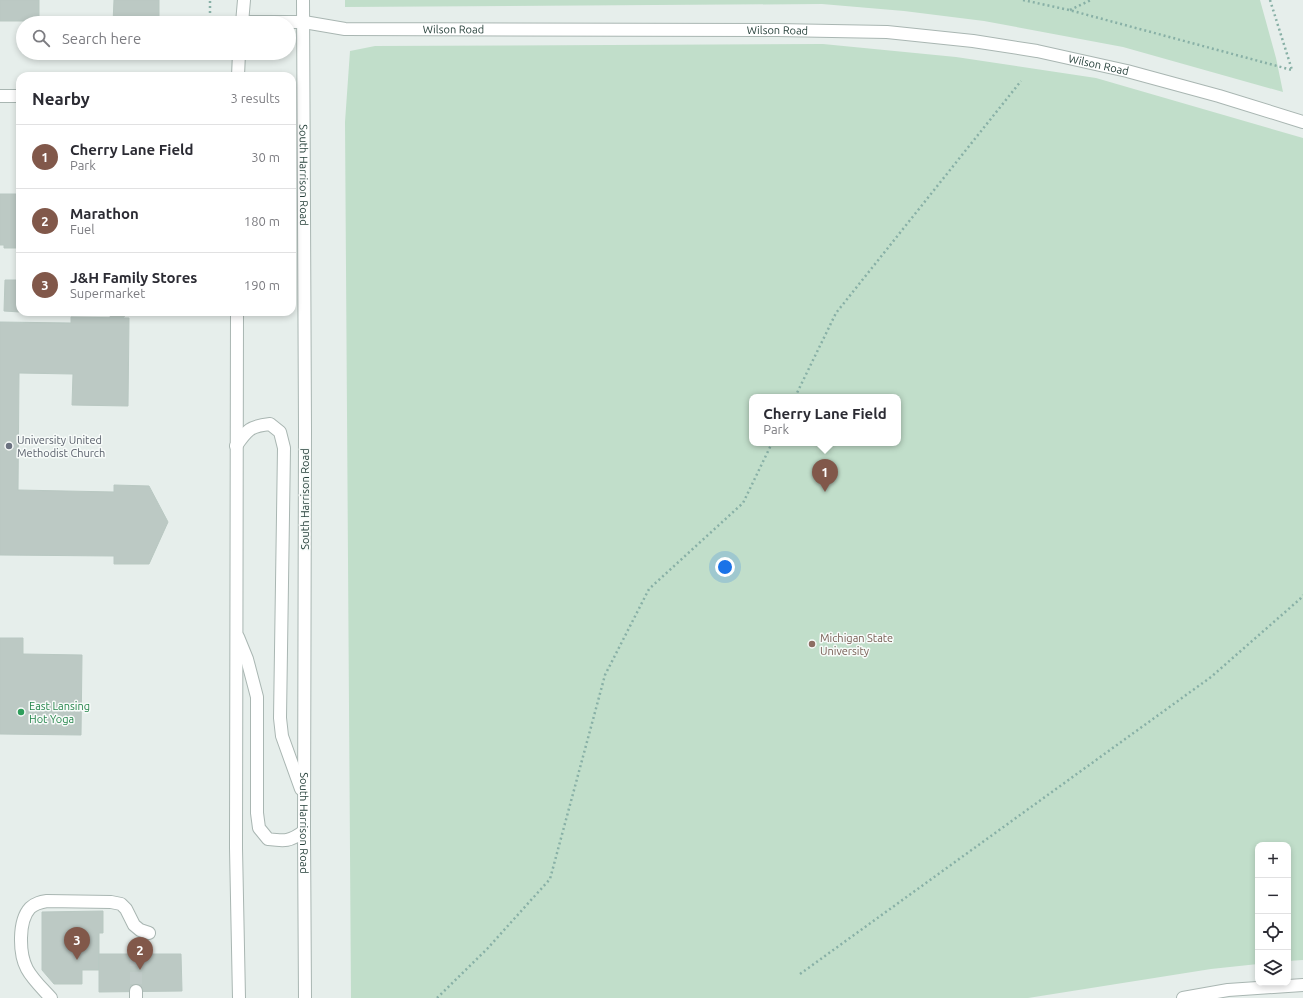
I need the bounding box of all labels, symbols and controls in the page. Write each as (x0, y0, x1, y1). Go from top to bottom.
search box (16, 16, 296, 60)
street label: Wilson Road (423, 23, 484, 35)
street label: Wilson Road (747, 24, 808, 37)
icon: search (30, 27, 52, 49)
text: Search here (62, 30, 141, 47)
street label: Wilson Road (1067, 52, 1130, 77)
text: Nearby (32, 89, 90, 108)
text: 3 results (230, 91, 280, 105)
street label: South Harrison Road (298, 124, 310, 226)
text: Cherry Lane Field (70, 141, 194, 158)
text: 1 (41, 150, 49, 164)
text: 30 m (251, 150, 280, 164)
text: Park (70, 158, 96, 172)
text: Marathon (70, 205, 139, 222)
text: 2 (41, 214, 49, 228)
text: 180 m (244, 214, 280, 228)
text: Fuel (70, 222, 95, 236)
text: J&H Family Stores (70, 269, 197, 286)
text: 3 (41, 278, 49, 292)
text: 190 m (244, 278, 280, 292)
text: Supermarket (70, 286, 145, 300)
popup (749, 394, 901, 446)
text: Cherry Lane Field (763, 405, 887, 422)
text: Park (763, 422, 789, 436)
place label: University United Methodist Church (17, 434, 105, 459)
marker: University United Methodist Church (4, 441, 14, 451)
street label: South Harrison Road (299, 448, 311, 550)
pin: 1 (812, 459, 838, 492)
your location (715, 557, 735, 577)
place label: Michigan State University (820, 632, 893, 657)
marker: Michigan State University (807, 639, 817, 649)
place label: East Lansing Hot Yoga (29, 700, 90, 725)
marker: East Lansing Hot Yoga (16, 707, 26, 717)
street label: South Harrison Road (298, 772, 310, 874)
map controls (1255, 842, 1291, 986)
button: + (1255, 842, 1291, 878)
button: − (1255, 878, 1291, 914)
button: locate (1255, 914, 1291, 950)
pin: 3 (64, 927, 90, 960)
pin: 2 (127, 937, 153, 970)
button: layers (1255, 950, 1291, 986)

